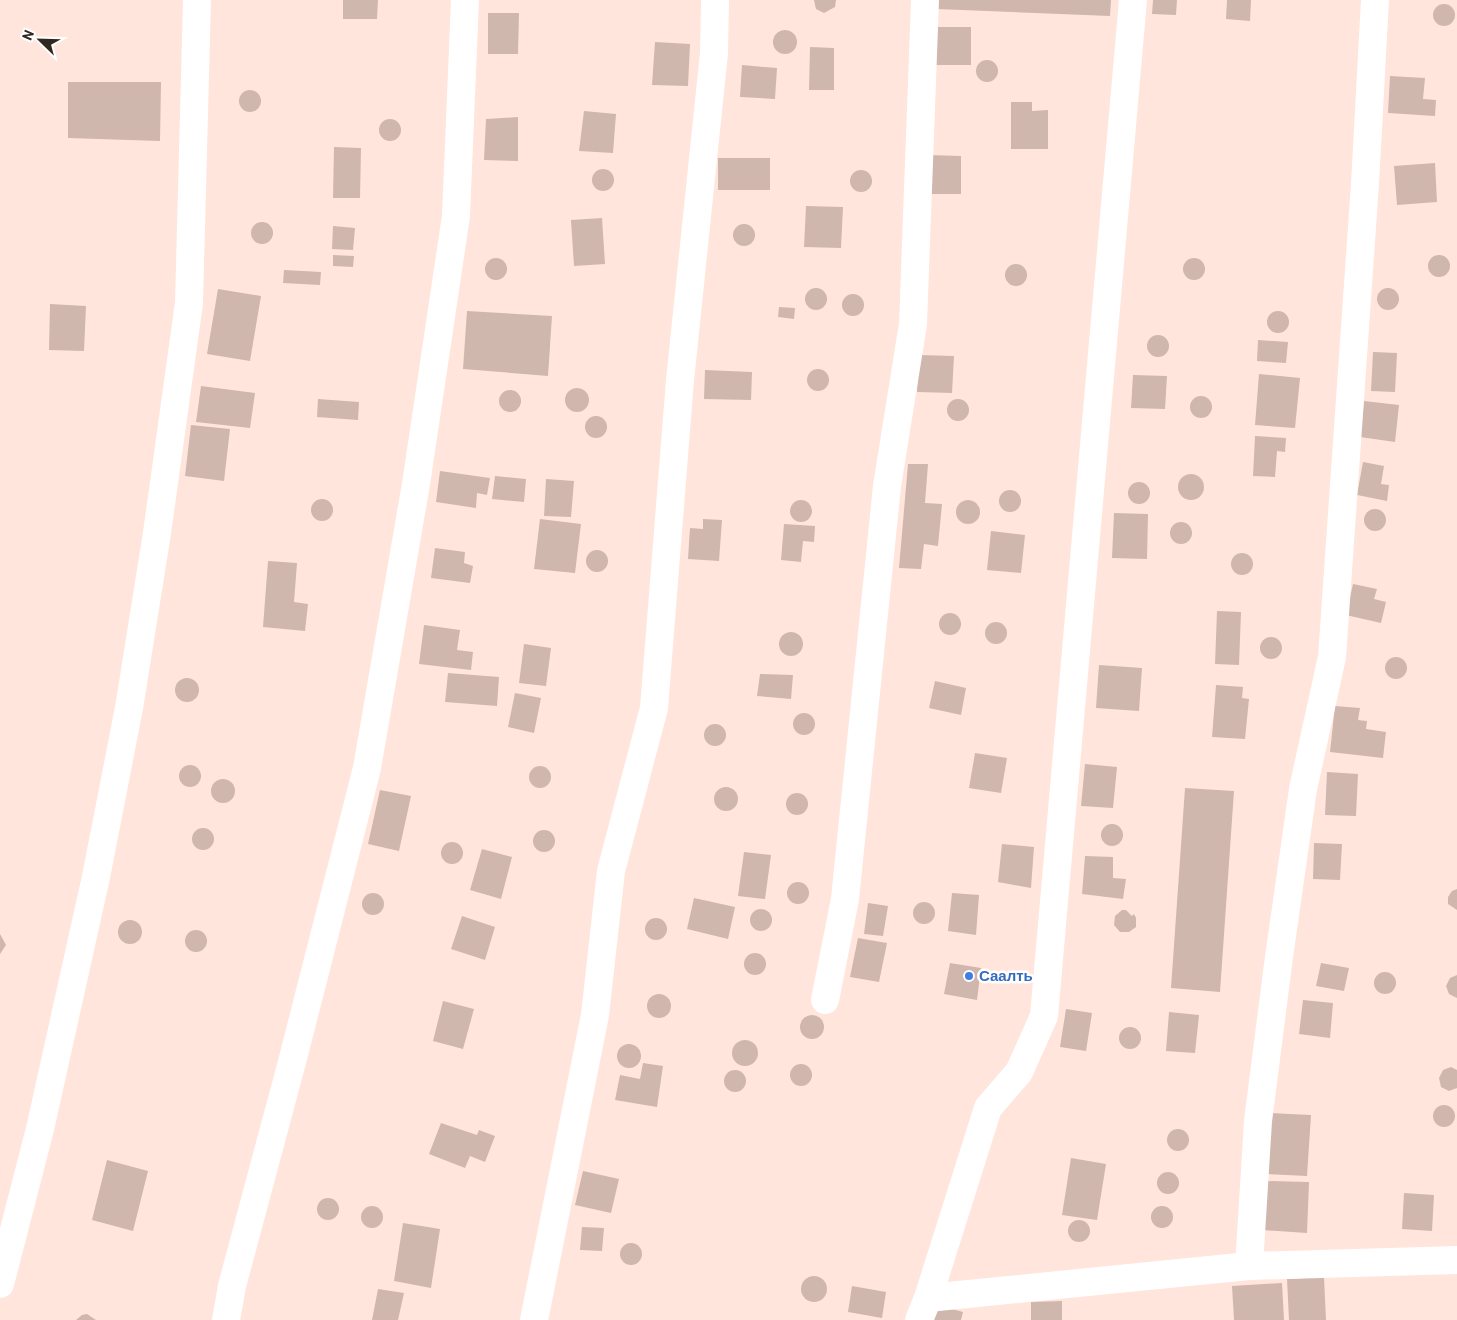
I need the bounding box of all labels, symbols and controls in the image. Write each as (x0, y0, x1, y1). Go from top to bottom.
north arrow (15, 15, 65, 65)
text: N (18, 27, 37, 42)
place label: Саалть (979, 966, 1033, 984)
marker: Саалть (963, 970, 975, 982)

